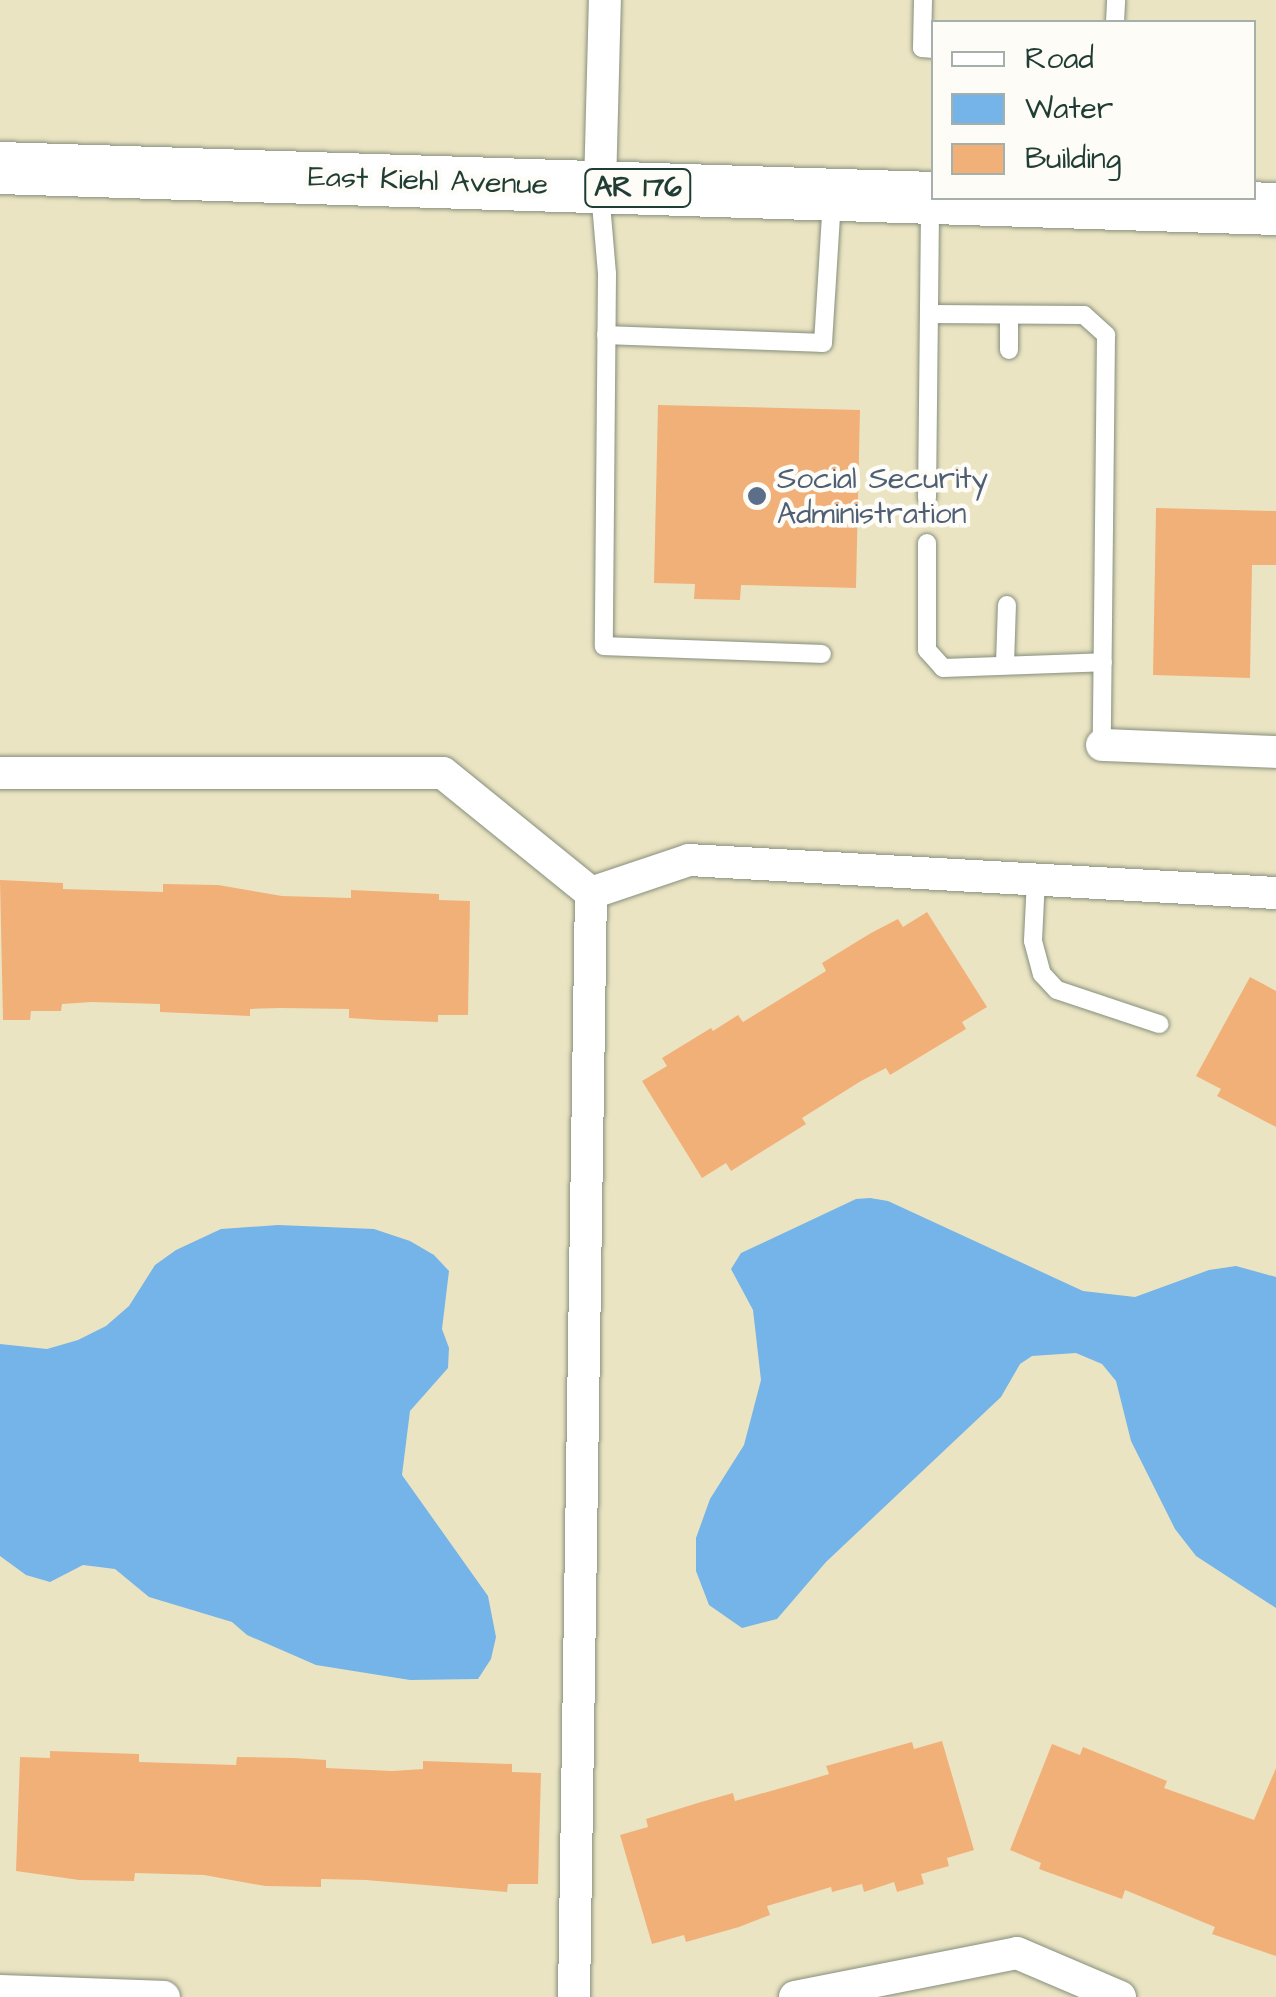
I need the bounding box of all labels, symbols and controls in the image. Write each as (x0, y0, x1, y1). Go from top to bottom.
legend (931, 20, 1256, 200)
text: Road (1025, 38, 1094, 80)
text: Water (1025, 88, 1113, 130)
text: Building (1025, 138, 1121, 180)
street label: East Kiehl Avenue (307, 159, 549, 203)
road number: AR 176 (583, 165, 693, 211)
place label: Social Security Administration (777, 461, 988, 532)
marker: Social Security Administration (746, 485, 768, 507)

